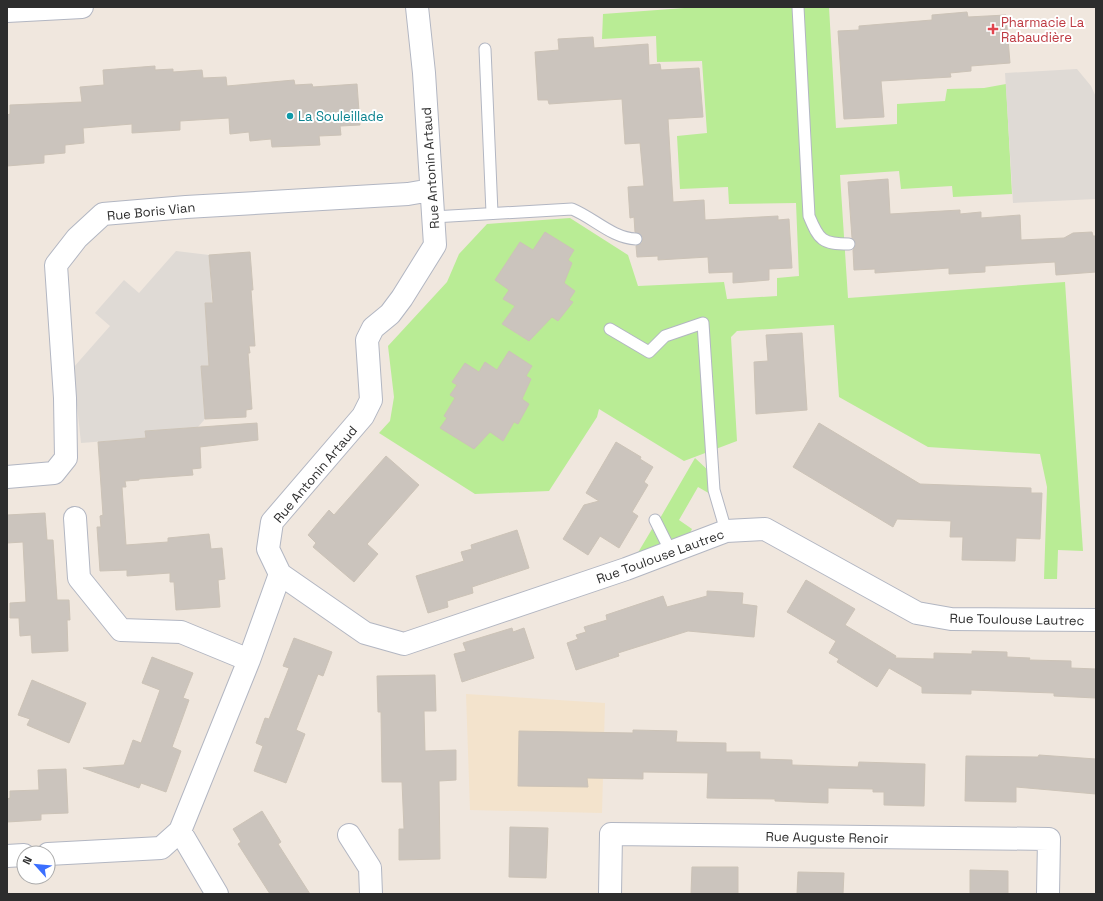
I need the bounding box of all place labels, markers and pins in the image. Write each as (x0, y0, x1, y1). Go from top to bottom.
place label: Pharmacie La Rabaudière (1001, 14, 1085, 46)
marker: Pharmacie La Rabaudière (988, 24, 998, 34)
place label: La Souleillade (298, 108, 384, 125)
marker: La Souleillade (285, 111, 295, 121)

